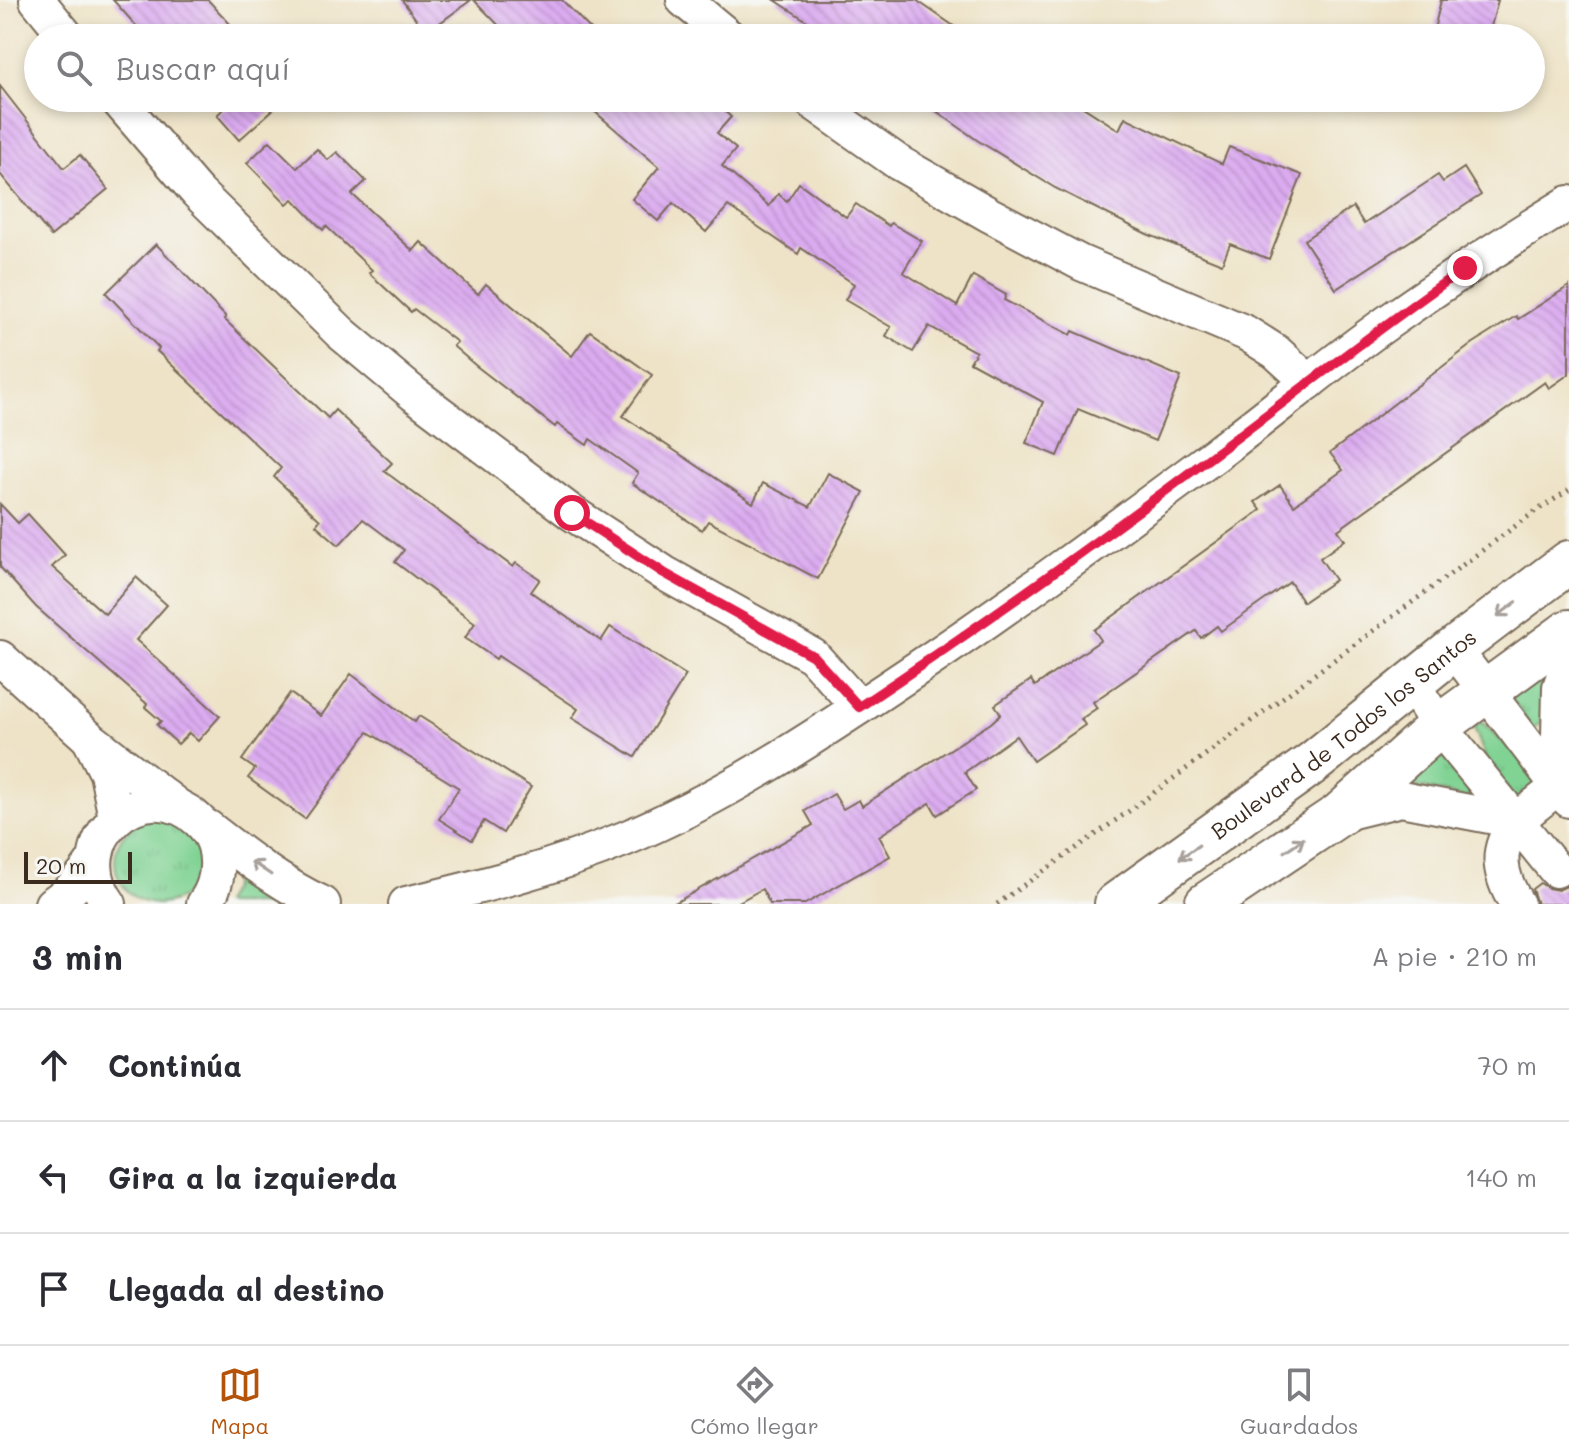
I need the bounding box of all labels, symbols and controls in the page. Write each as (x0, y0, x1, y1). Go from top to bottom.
search box (24, 24, 1545, 112)
icon: search (52, 46, 96, 90)
text: Buscar aquí (116, 48, 290, 88)
route end (1447, 250, 1483, 286)
route start (554, 495, 590, 531)
one-way arrow (1496, 600, 1518, 617)
street label: Boulevard de Todos los Santos (1205, 622, 1482, 845)
one-way arrow (1282, 837, 1304, 853)
one-way arrow (1179, 844, 1201, 860)
scale bar (24, 848, 132, 884)
text: 20 m (36, 851, 86, 880)
one-way arrow (250, 860, 272, 876)
text: 3 min (32, 934, 123, 979)
text: A pie · 210 m (1371, 939, 1537, 973)
icon: ahead (32, 1043, 76, 1087)
text: Continúa (108, 1045, 242, 1085)
text: 70 m (1477, 1048, 1537, 1082)
icon: left (32, 1155, 76, 1199)
text: Gira a la izquierda (108, 1157, 397, 1197)
text: 140 m (1465, 1160, 1537, 1194)
icon: arrive (32, 1267, 76, 1311)
text: Llegada al destino (108, 1269, 384, 1309)
tab: Mapa (211, 1363, 269, 1440)
tab: Cómo llegar (690, 1363, 819, 1440)
tab: Guardados (1240, 1363, 1358, 1440)

